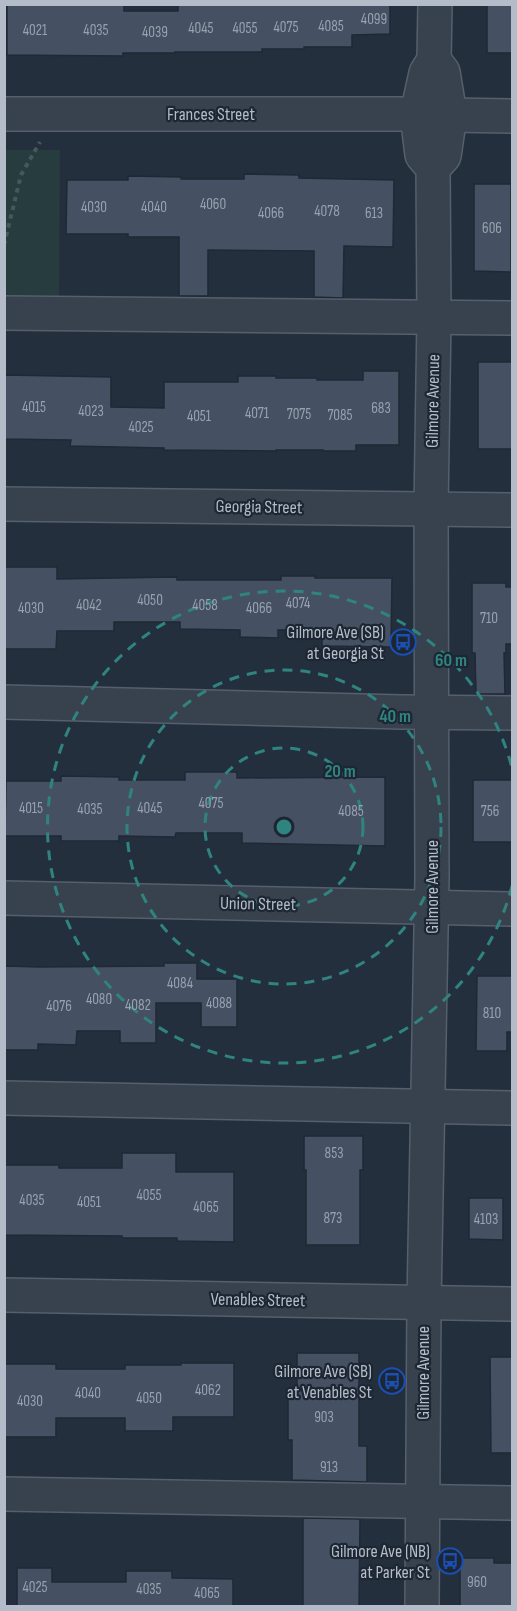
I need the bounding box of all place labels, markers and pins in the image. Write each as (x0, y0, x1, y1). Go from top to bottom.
place label: Gilmore Ave (SB) at Georgia St (286, 622, 385, 664)
bus stop icon: Gilmore Ave (SB) at Georgia St (388, 627, 418, 657)
centre of rings (274, 817, 294, 837)
place label: Gilmore Ave (SB) at Venables St (274, 1361, 373, 1403)
bus stop icon: Gilmore Ave (SB) at Venables St (377, 1366, 407, 1396)
place label: Gilmore Ave (NB) at Parker St (331, 1541, 430, 1583)
bus stop icon: Gilmore Ave (NB) at Parker St (435, 1546, 465, 1576)

